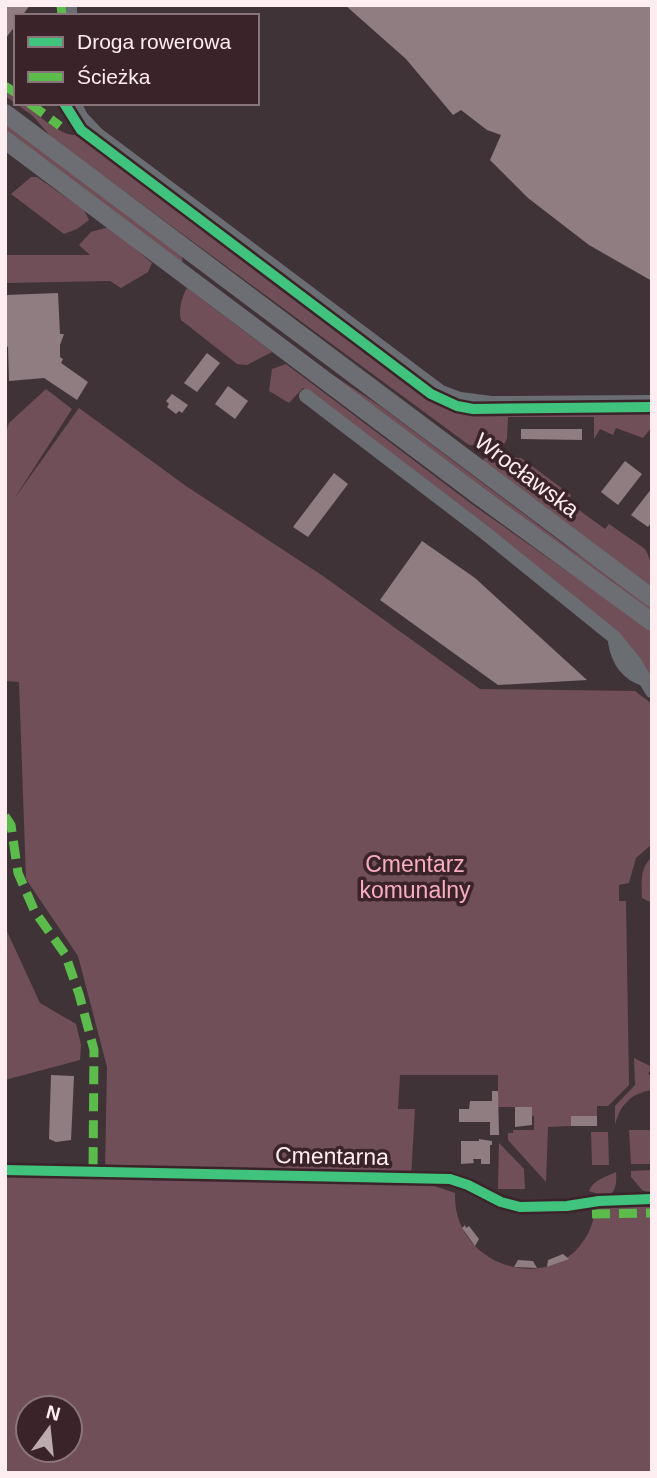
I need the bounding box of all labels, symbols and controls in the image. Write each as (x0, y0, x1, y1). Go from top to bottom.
legend (14, 14, 259, 105)
text: Droga rowerowa (77, 30, 231, 53)
text: Ścieżka (77, 65, 151, 88)
street label: Wrocławska (470, 427, 584, 523)
park label: Cmentarz komunalny (359, 851, 471, 903)
street label: Cmentarna (275, 1142, 389, 1170)
north arrow (14, 1394, 84, 1464)
text: N (44, 1401, 63, 1425)

